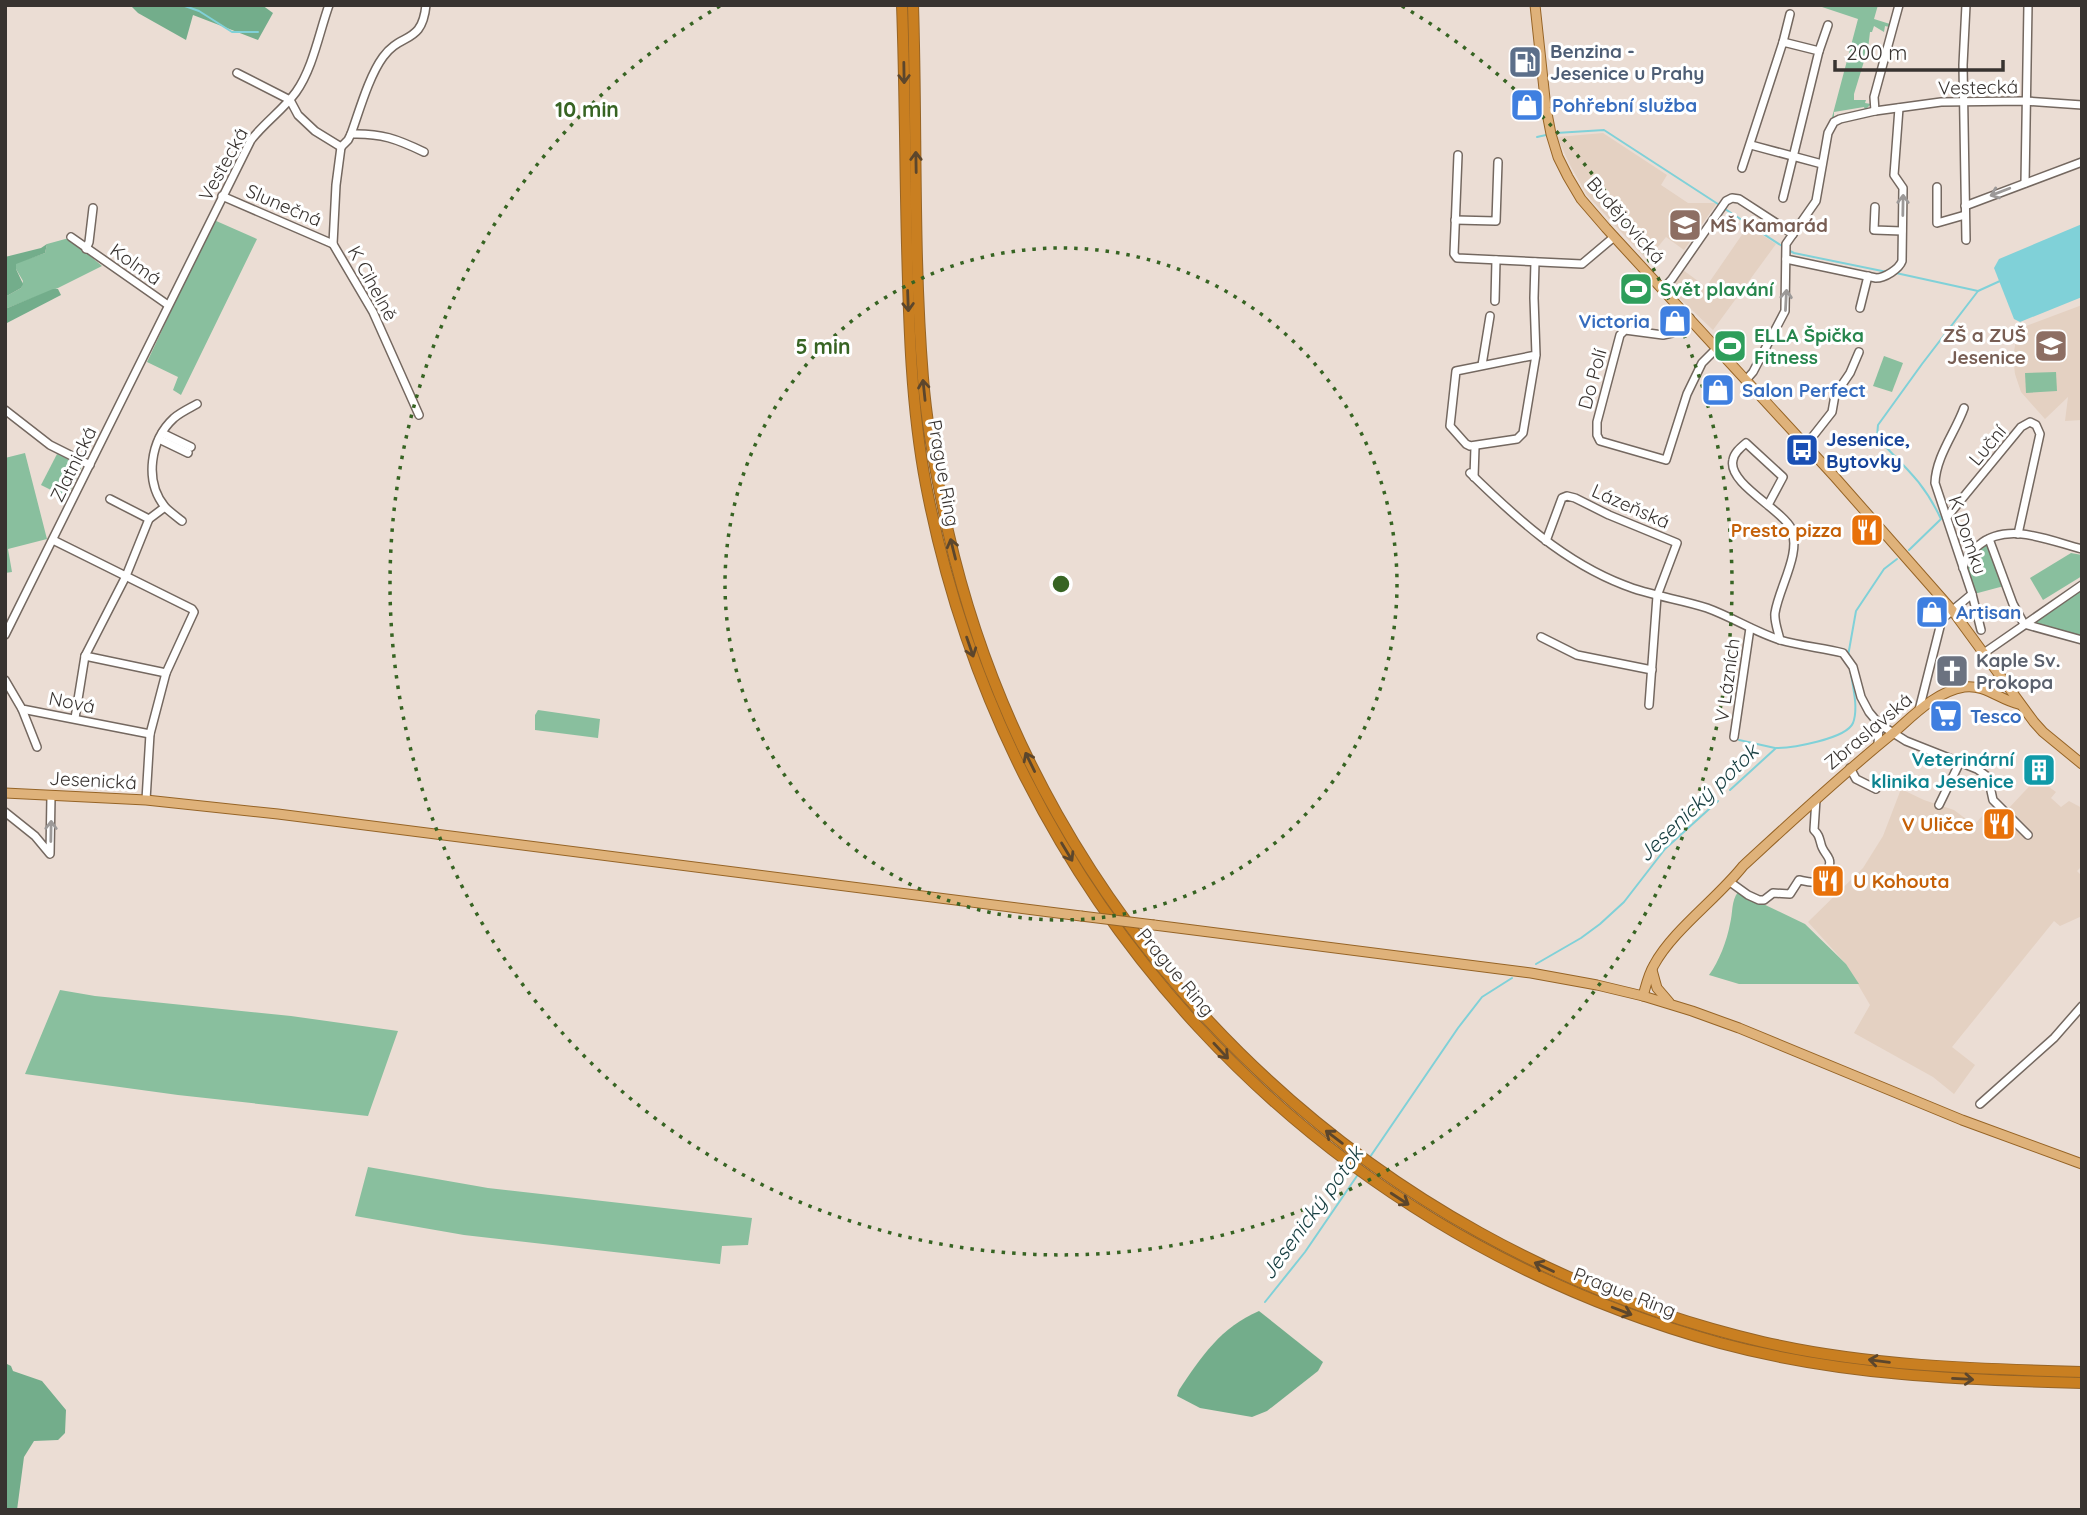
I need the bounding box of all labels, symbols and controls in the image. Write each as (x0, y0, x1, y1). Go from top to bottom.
scale bar (1835, 28, 2003, 72)
place label: Benzina - Jesenice u Prahy (1550, 39, 1704, 85)
text: 200 m (1846, 39, 1908, 65)
fuel station icon: Benzina - Jesenice u Prahy (1506, 43, 1544, 81)
one-way arrow (897, 62, 911, 85)
street label: Vestecká (1938, 74, 2018, 100)
shop icon: Pohřební služba (1508, 86, 1546, 124)
place label: Pohřební služba (1552, 93, 1697, 117)
text: 10 min (555, 96, 619, 122)
street label: Vestecká (193, 123, 253, 205)
one-way arrow (910, 151, 923, 174)
street label: Budějovická (1582, 172, 1670, 268)
street label: Slunečná (243, 178, 325, 232)
one-way arrow (1990, 187, 2012, 200)
one-way arrow (1896, 194, 1909, 217)
school or university icon: MŠ Kamarád (1666, 206, 1704, 244)
place label: MŠ Kamarád (1710, 213, 1828, 237)
street label: Kolmá (106, 238, 166, 290)
street label: K Cihelně (343, 241, 403, 325)
sports icon: Svět plavání (1617, 270, 1655, 308)
place label: Svět plavání (1660, 277, 1775, 301)
one-way arrow (902, 289, 915, 312)
one-way arrow (1779, 289, 1792, 312)
shop icon: Victoria (1656, 302, 1694, 340)
place label: Victoria (1579, 309, 1650, 333)
place label: ELLA Špička Fitness (1754, 323, 1864, 369)
place label: ZŠ a ZUŠ Jesenice (1943, 323, 2026, 369)
sports icon: ELLA Špička Fitness (1711, 327, 1749, 365)
school or university icon: ZŠ a ZUŠ Jesenice (2032, 327, 2070, 365)
text: 5 min (796, 333, 850, 359)
street label: Do Polí (1572, 345, 1612, 412)
shop icon: Salon Perfect (1699, 371, 1737, 409)
place label: Salon Perfect (1742, 378, 1866, 402)
one-way arrow (918, 379, 931, 402)
street label: Prague Ring (923, 418, 965, 528)
street label: Luční (1963, 419, 2012, 470)
street label: Zlatnická (44, 422, 102, 506)
place label: Jesenice, Bytovky (1826, 427, 1910, 473)
bus stop icon: Jesenice, Bytovky (1783, 431, 1821, 469)
street label: Lázeňská (1588, 478, 1674, 534)
street label: K Domku (1943, 493, 1993, 577)
restaurant icon: Presto pizza (1848, 511, 1886, 549)
place label: Presto pizza (1731, 518, 1842, 542)
one-way arrow (946, 538, 959, 561)
centre of rings (1049, 572, 1073, 596)
shop icon: Artisan (1913, 593, 1951, 631)
place label: Artisan (1956, 600, 2021, 624)
one-way arrow (965, 635, 977, 657)
street label: V Lázních (1709, 637, 1745, 723)
place label: Kaple Sv. Prokopa (1976, 648, 2061, 694)
church icon: Kaple Sv. Prokopa (1933, 652, 1971, 690)
street label: Nová (47, 686, 97, 718)
street label: Zbraslavská (1819, 687, 1917, 775)
supermarket icon: Tesco (1927, 697, 1965, 735)
place label: Tesco (1970, 704, 2022, 728)
water label: Jesenický potok (1631, 737, 1765, 867)
place label: Veterinární klinika Jesenice (1871, 747, 2016, 793)
building icon: Veterinární klinika Jesenice (2020, 751, 2058, 789)
one-way arrow (1023, 752, 1037, 773)
street label: Jesenická (49, 766, 137, 794)
restaurant icon: V Uličce (1980, 805, 2018, 843)
place label: V Uličce (1902, 812, 1974, 836)
one-way arrow (44, 820, 57, 843)
one-way arrow (1060, 842, 1074, 862)
restaurant icon: U Kohouta (1809, 862, 1847, 900)
place label: U Kohouta (1853, 869, 1949, 893)
street label: Prague Ring (1132, 923, 1220, 1021)
one-way arrow (1213, 1042, 1230, 1059)
one-way arrow (1326, 1130, 1344, 1145)
water label: Jesenický potok (1254, 1139, 1369, 1284)
one-way arrow (1390, 1192, 1410, 1206)
one-way arrow (1534, 1259, 1555, 1273)
street label: Prague Ring (1570, 1261, 1680, 1323)
one-way arrow (1610, 1306, 1632, 1318)
one-way arrow (1869, 1355, 1891, 1368)
one-way arrow (1952, 1373, 1975, 1386)

